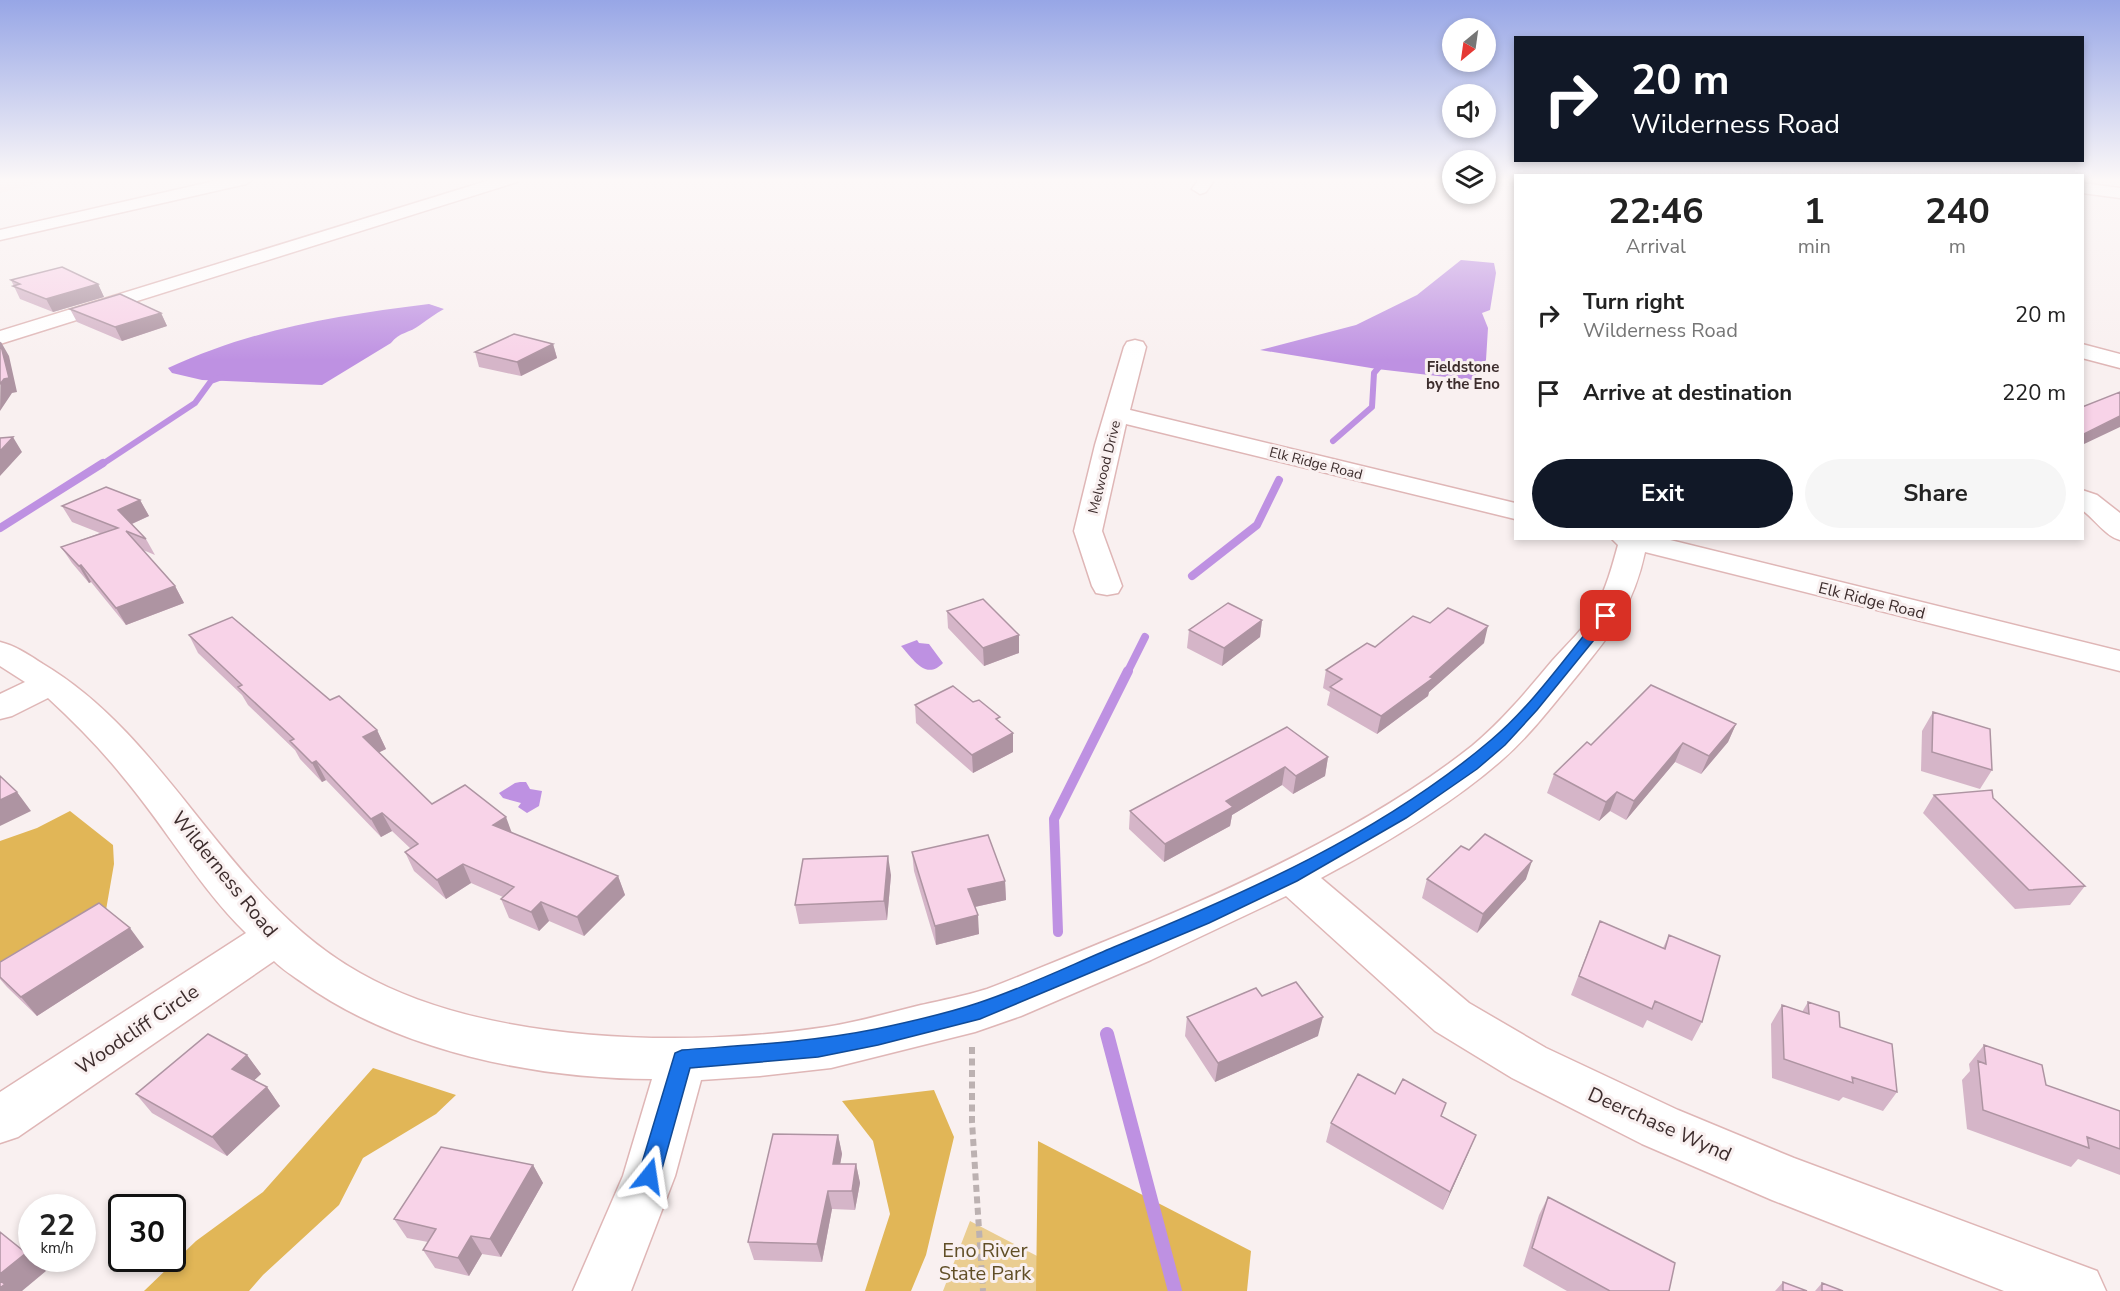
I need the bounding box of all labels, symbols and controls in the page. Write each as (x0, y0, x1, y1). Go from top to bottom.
north arrow (1442, 18, 1496, 72)
map controls (1442, 18, 1496, 204)
text: 20 m (1631, 52, 1730, 109)
icon: right (1532, 60, 1610, 138)
button: sound (1442, 84, 1496, 138)
text: Wilderness Road (1631, 106, 1840, 143)
button: layers (1442, 150, 1496, 204)
text: 22:46 (1608, 187, 1704, 236)
text: 1 (1803, 187, 1825, 236)
text: 240 (1925, 187, 1990, 236)
text: Arrival (1626, 233, 1686, 260)
text: min (1798, 233, 1831, 260)
text: m (1949, 233, 1966, 260)
text: Turn right (1583, 287, 1684, 317)
icon: right (1532, 299, 1565, 332)
text: 20 m (2015, 300, 2066, 330)
text: Wilderness Road (1583, 317, 1738, 344)
district label: Fieldstone by the Eno (1426, 357, 1500, 394)
icon: arrive (1532, 377, 1565, 410)
text: Arrive at destination (1583, 378, 1792, 408)
text: 220 m (2002, 378, 2066, 408)
street label: Melwood Drive (1084, 418, 1125, 516)
street label: Elk Ridge Road (1267, 443, 1365, 484)
button: Exit (1532, 459, 1793, 528)
button: Share (1805, 459, 2066, 528)
street label: Elk Ridge Road (1816, 577, 1927, 625)
pin (1580, 590, 1631, 641)
icon: arrive (1589, 599, 1622, 632)
street label: Wilderness Road (165, 806, 284, 943)
street label: Woodcliff Circle (70, 978, 204, 1081)
street label: Deerchase Wynd (1584, 1081, 1736, 1168)
position arrow (617, 1144, 681, 1208)
speed limit sign: 30 (108, 1194, 186, 1272)
text: 22 (39, 1205, 75, 1246)
park label: Eno River State Park (939, 1237, 1032, 1287)
text: km/h (40, 1238, 74, 1258)

